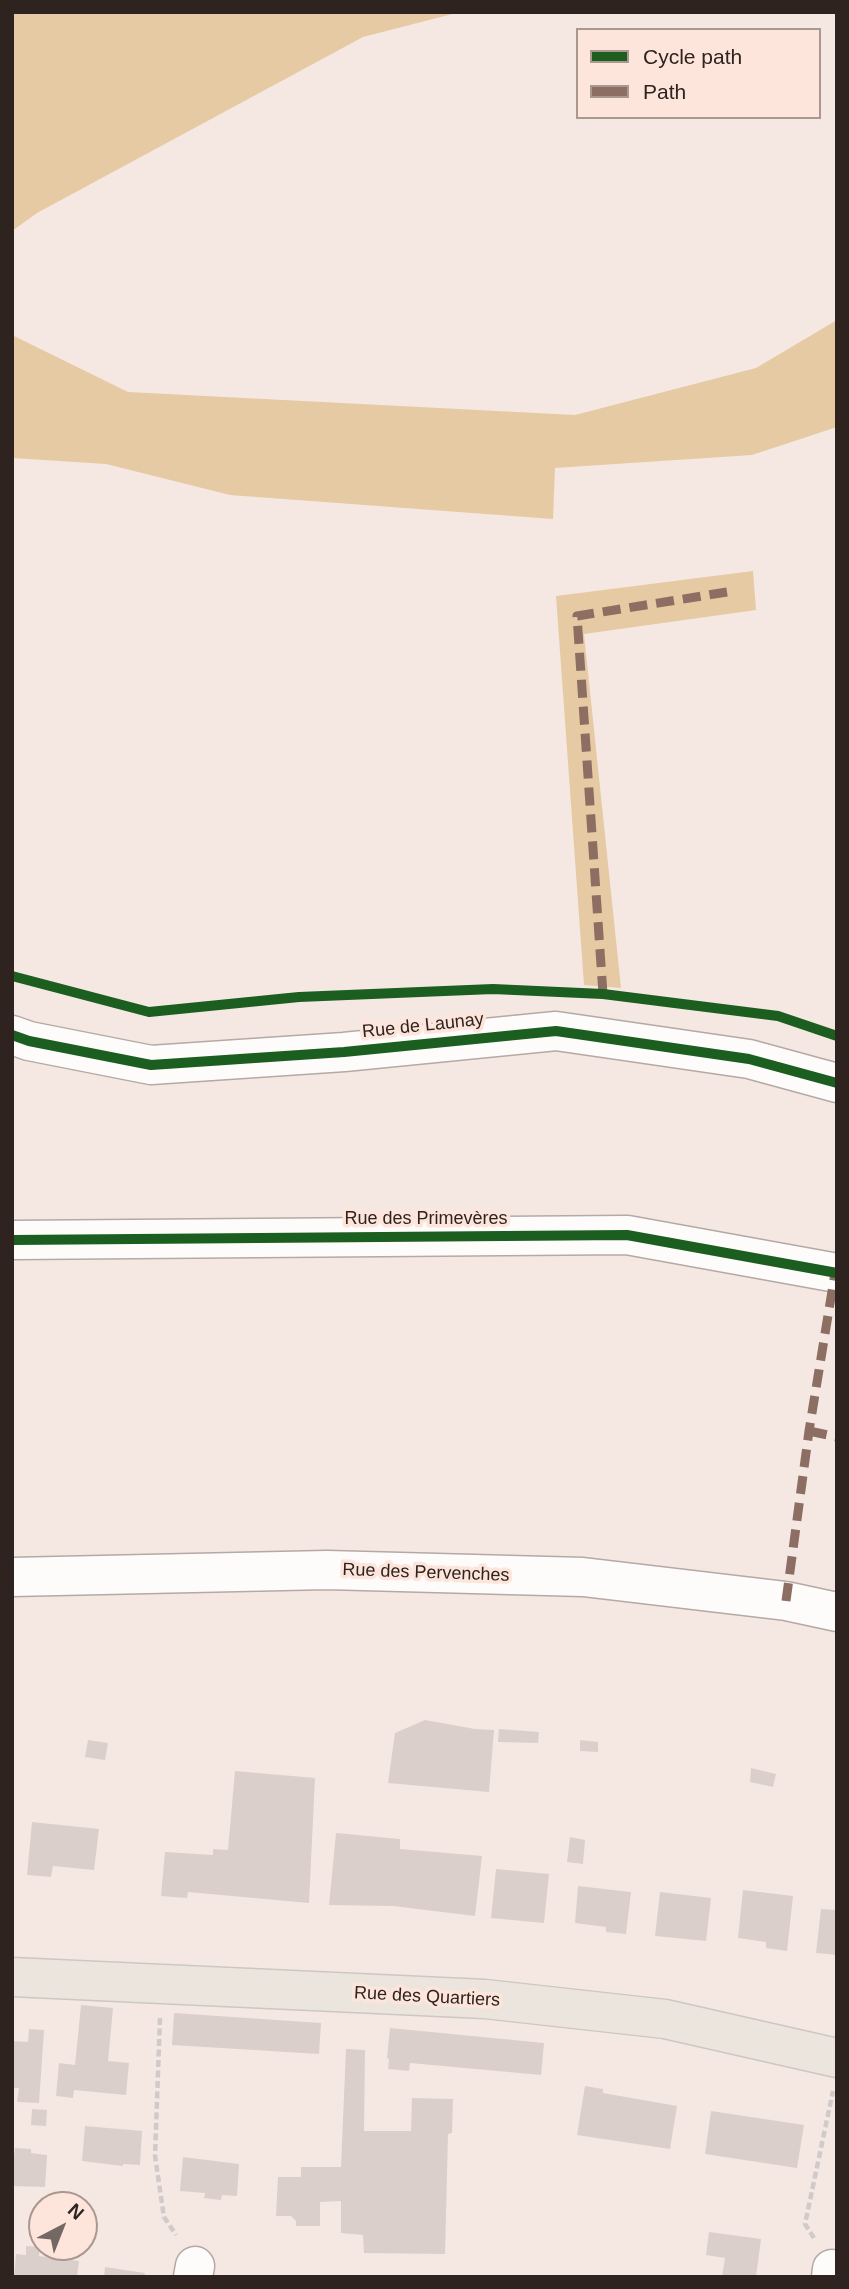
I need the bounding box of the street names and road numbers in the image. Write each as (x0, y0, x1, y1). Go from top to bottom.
street label: Rue de Launay (361, 1009, 485, 1043)
street label: Rue des Primevères (344, 1208, 508, 1230)
street label: Rue des Pervenches (342, 1559, 510, 1587)
street label: Rue des Quartiers (354, 1982, 500, 2012)

